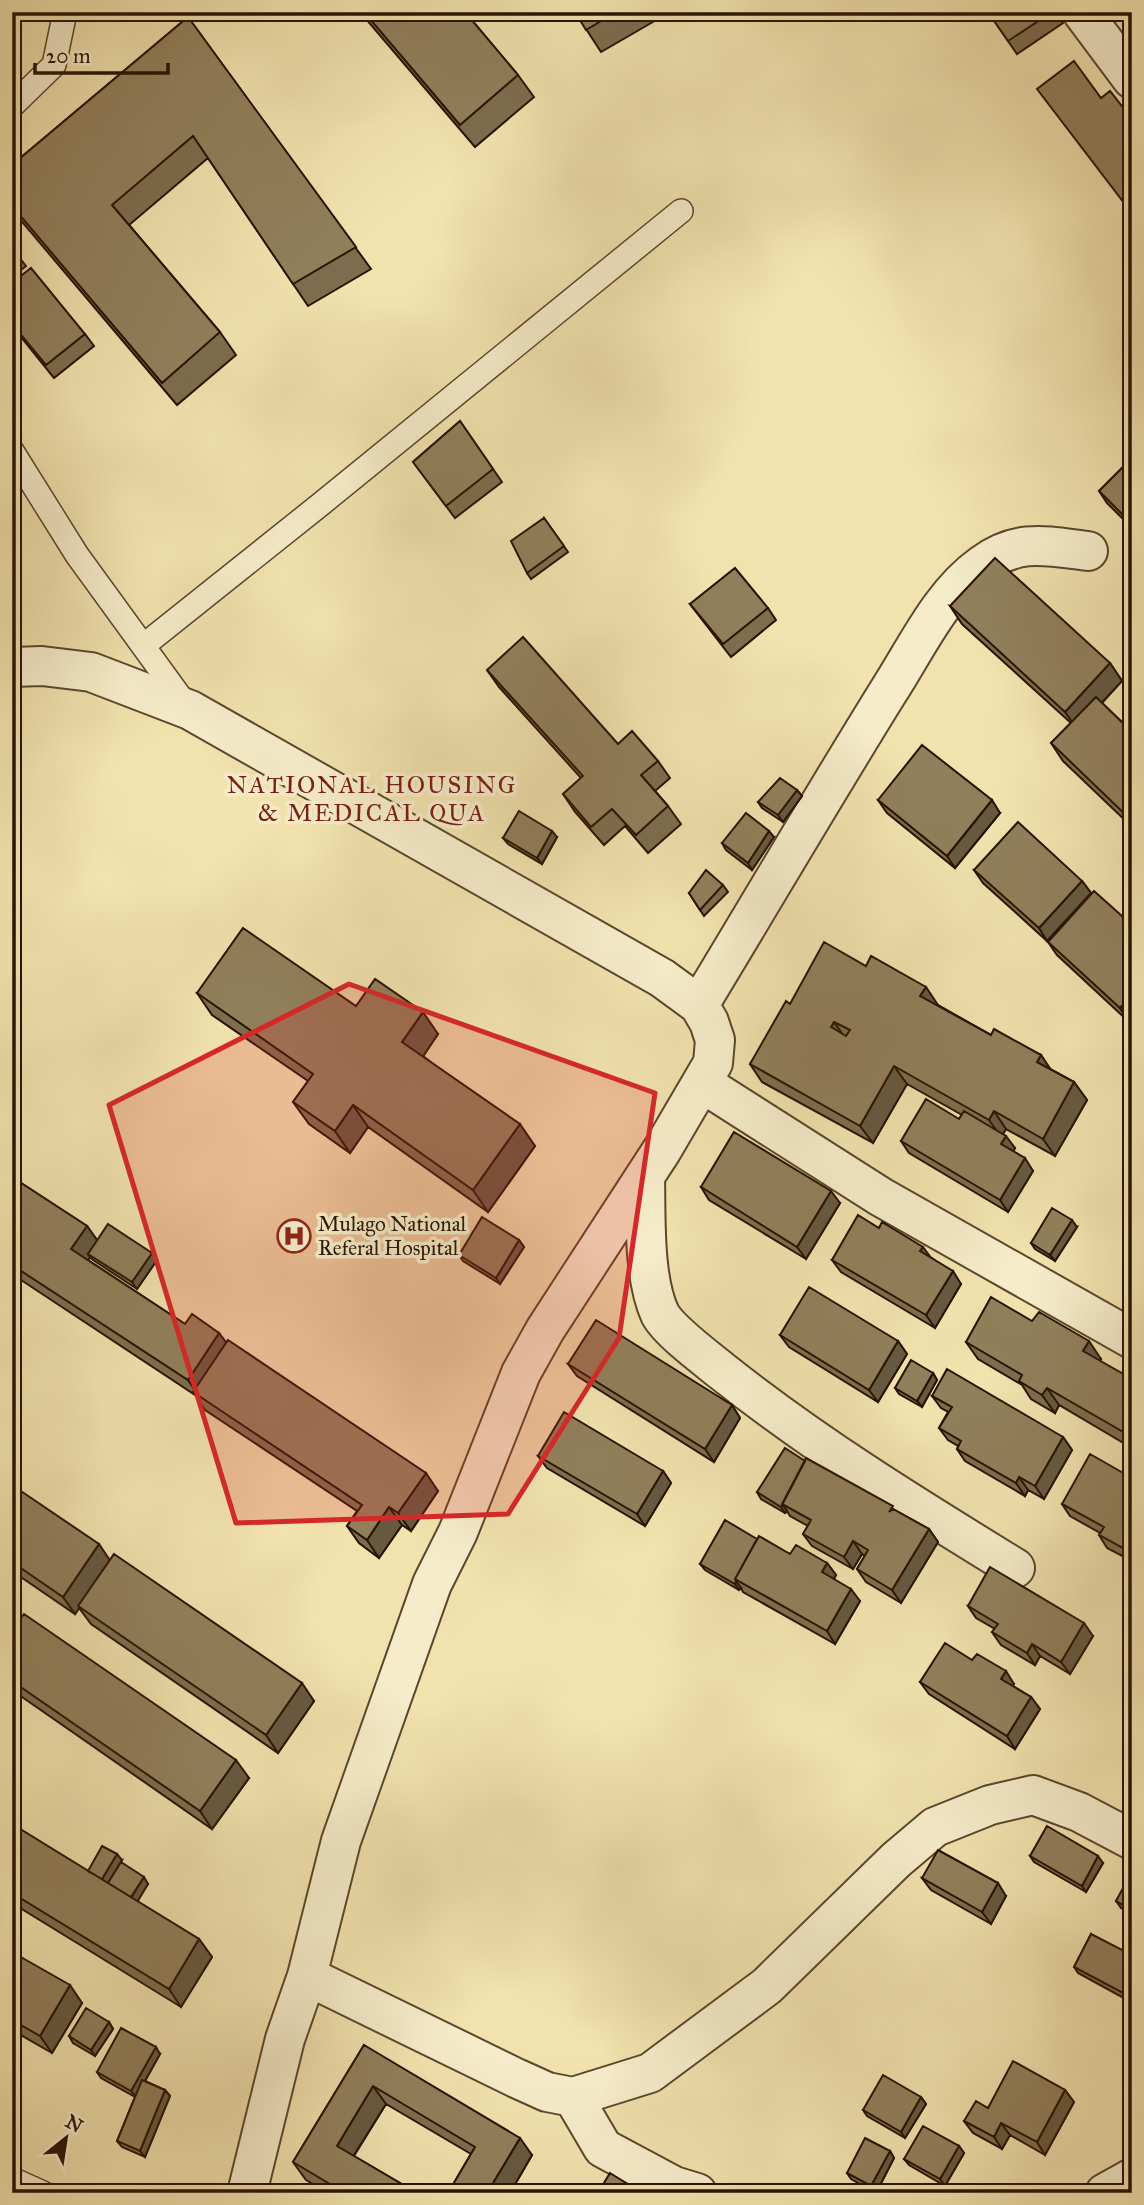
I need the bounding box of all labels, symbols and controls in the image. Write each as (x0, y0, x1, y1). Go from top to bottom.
scale bar (35, 32, 168, 76)
text: 20 m (46, 43, 91, 69)
district label: NATIONAL HOUSING & MEDICAL QUA (227, 770, 517, 828)
place label: Mulago National Referal Hospital (318, 1211, 467, 1261)
hospital icon: Mulago National Referal Hospital (275, 1217, 313, 1255)
north arrow (32, 2104, 102, 2174)
text: N (62, 2110, 87, 2138)

